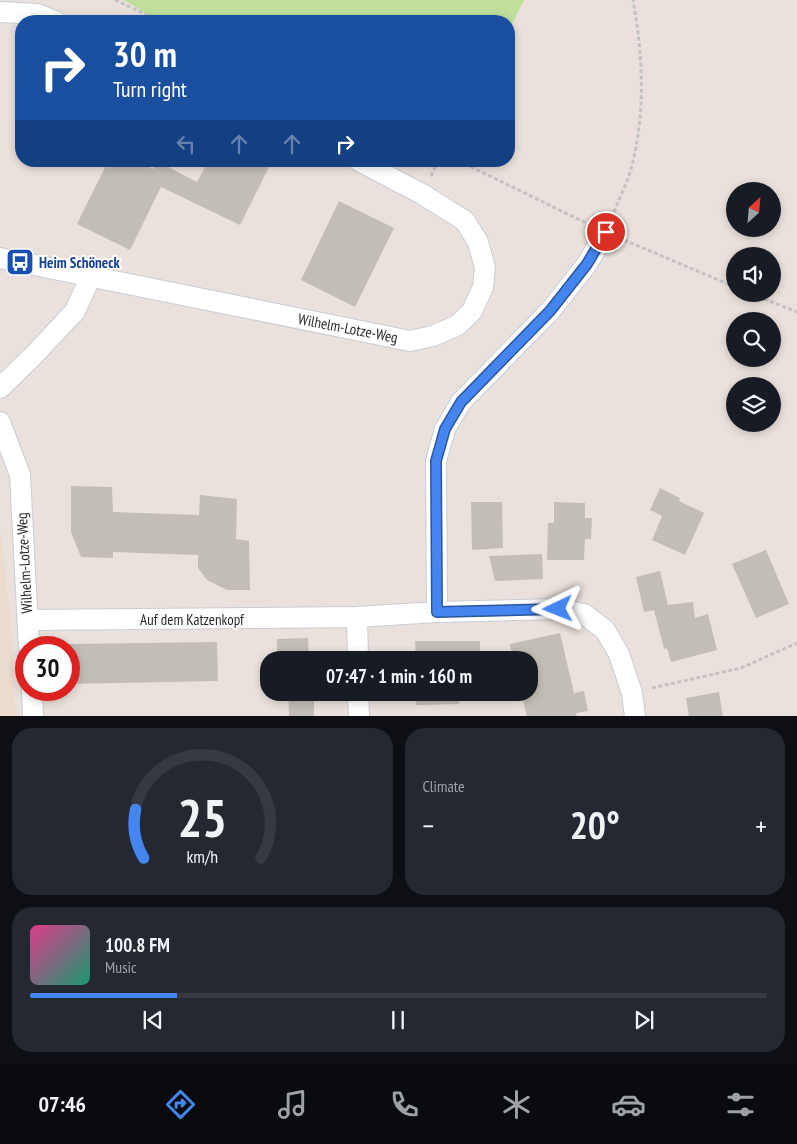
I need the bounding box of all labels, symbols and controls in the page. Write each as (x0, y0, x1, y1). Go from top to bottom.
text: 30 m (113, 31, 177, 77)
icon: right (30, 35, 95, 100)
text: Turn right (113, 75, 187, 103)
icon: left (172, 130, 200, 158)
icon: ahead (225, 130, 253, 158)
icon: ahead (278, 130, 306, 158)
icon: right (331, 130, 359, 158)
north arrow (726, 182, 781, 238)
map controls (726, 182, 781, 432)
pin (585, 211, 627, 253)
icon: arrive (592, 218, 620, 246)
bus stop icon: Heim Schöneck (5, 247, 35, 277)
button: sound (726, 247, 781, 302)
place label: Heim Schöneck (39, 253, 120, 272)
street label: Wilhelm-Lotze-Weg (297, 309, 399, 347)
button: search (726, 312, 781, 367)
button: layers (726, 377, 781, 432)
street label: Wilhelm-Lotze-Weg (12, 512, 36, 614)
position arrow (531, 582, 583, 634)
street label: Auf dem Katzenkopf (140, 610, 245, 629)
speed limit sign: 30 (15, 636, 80, 701)
text: 07:47 · 1 min · 160 m (326, 664, 472, 688)
text: Climate (423, 776, 465, 796)
text: 25 (177, 784, 227, 851)
text: 20° (570, 800, 620, 849)
text: − (423, 807, 434, 844)
text: + (755, 807, 767, 844)
text: km/h (186, 845, 218, 868)
text: 100.8 FM (105, 933, 170, 957)
text: Music (105, 957, 137, 977)
icon: previous (139, 1006, 167, 1034)
icon: pause (384, 1006, 412, 1034)
icon: next (630, 1006, 658, 1034)
icon: directions (163, 1087, 198, 1122)
icon: music (275, 1087, 310, 1122)
icon: phone (387, 1087, 422, 1122)
icon: climate (499, 1087, 534, 1122)
icon: car (611, 1087, 646, 1122)
icon: filters (723, 1087, 758, 1122)
text: 07:46 (39, 1090, 86, 1118)

